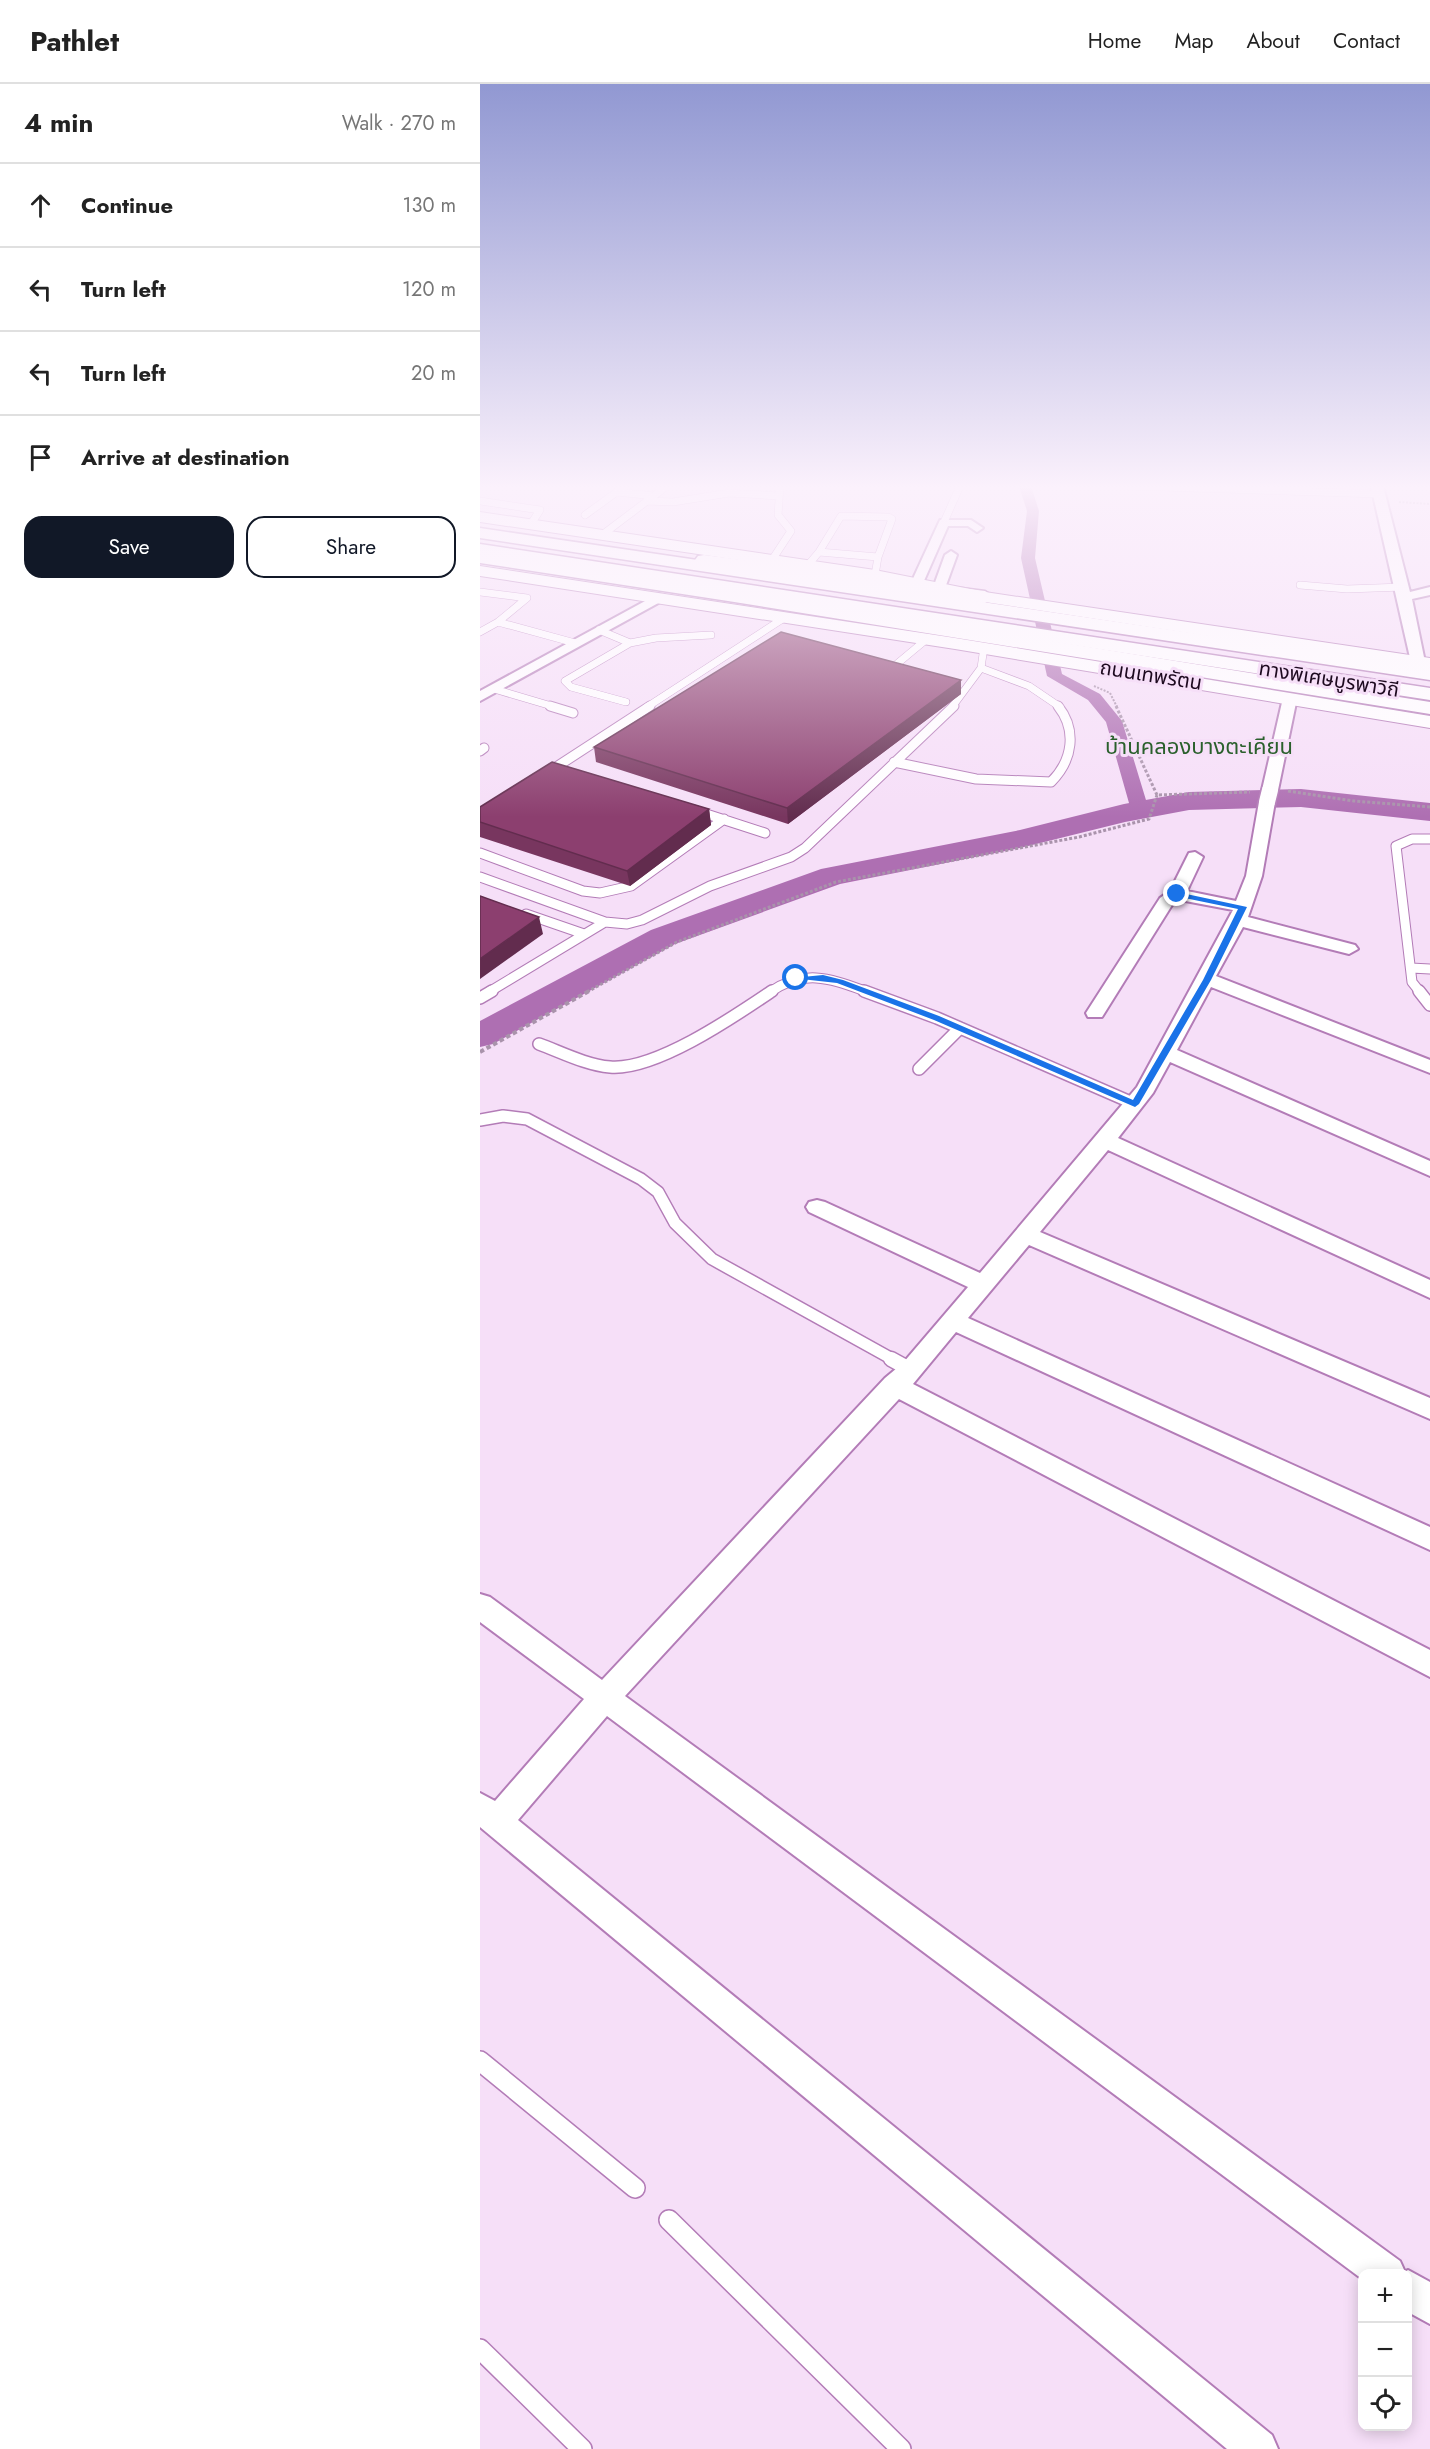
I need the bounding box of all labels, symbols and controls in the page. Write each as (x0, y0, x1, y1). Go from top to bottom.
text: Pathlet (30, 21, 119, 62)
text: Home (1088, 26, 1141, 56)
text: Map (1174, 26, 1214, 56)
text: About (1247, 26, 1300, 56)
text: Contact (1333, 26, 1400, 56)
text: 4 min (24, 104, 93, 142)
text: Walk · 270 m (342, 109, 456, 138)
icon: ahead (24, 189, 57, 222)
text: Continue (81, 189, 173, 221)
text: 130 m (402, 191, 456, 220)
icon: left (24, 273, 57, 306)
text: Turn left (81, 273, 166, 305)
text: 120 m (402, 275, 456, 304)
icon: left (24, 357, 57, 390)
text: Turn left (81, 357, 166, 389)
text: 20 m (411, 359, 456, 388)
icon: arrive (24, 441, 57, 474)
text: Arrive at destination (81, 441, 290, 473)
button: Save (24, 516, 234, 578)
button: Share (246, 516, 456, 578)
street label: ถนนเทพรัตน (1098, 653, 1204, 698)
street label: ทางพิเศษบูรพาวิถี (1257, 654, 1401, 705)
district label: บ้านคลองบางตะเคียน (1105, 730, 1293, 762)
route end (1163, 880, 1189, 906)
route start (782, 964, 808, 990)
map controls (1358, 2269, 1412, 2431)
button: + (1358, 2269, 1412, 2323)
button: − (1358, 2323, 1412, 2377)
button: locate (1358, 2377, 1412, 2431)

